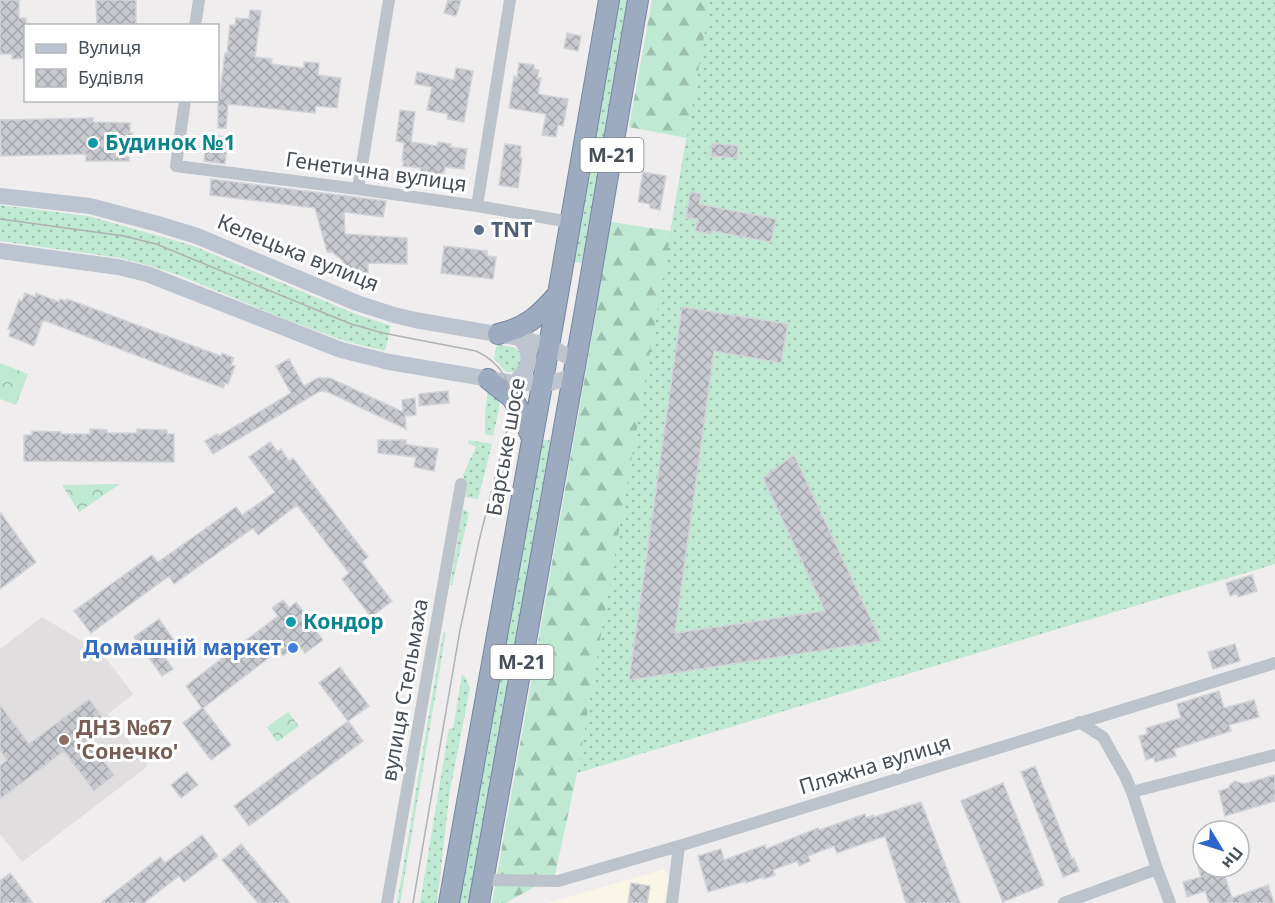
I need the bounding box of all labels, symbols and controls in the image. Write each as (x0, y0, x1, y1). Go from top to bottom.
legend (24, 24, 219, 102)
text: Вулиця (78, 35, 141, 59)
text: Будівля (78, 65, 144, 89)
place label: Будинок №1 (105, 128, 236, 156)
marker: Будинок №1 (86, 136, 100, 150)
road number: М-21 (580, 138, 644, 172)
street label: Генетична вулиця (284, 144, 468, 198)
street label: Келецька вулиця (213, 207, 383, 297)
place label: TNT (491, 215, 532, 243)
marker: TNT (472, 223, 486, 237)
street label: Барське шосе (479, 376, 531, 518)
street label: вулиця Стельмаха (374, 596, 434, 783)
place label: Кондор (303, 607, 384, 635)
marker: Кондор (284, 615, 298, 629)
place label: Домашній маркет (83, 633, 281, 661)
marker: Домашній маркет (286, 641, 300, 655)
road number: М-21 (490, 645, 554, 679)
place label: ДНЗ №67 'Сонечко' (76, 713, 178, 765)
street label: Пляжна вулиця (795, 728, 954, 800)
marker: ДНЗ №67 'Сонечко' (57, 733, 71, 747)
north arrow (1191, 819, 1251, 879)
text: Пн (1217, 843, 1248, 874)

